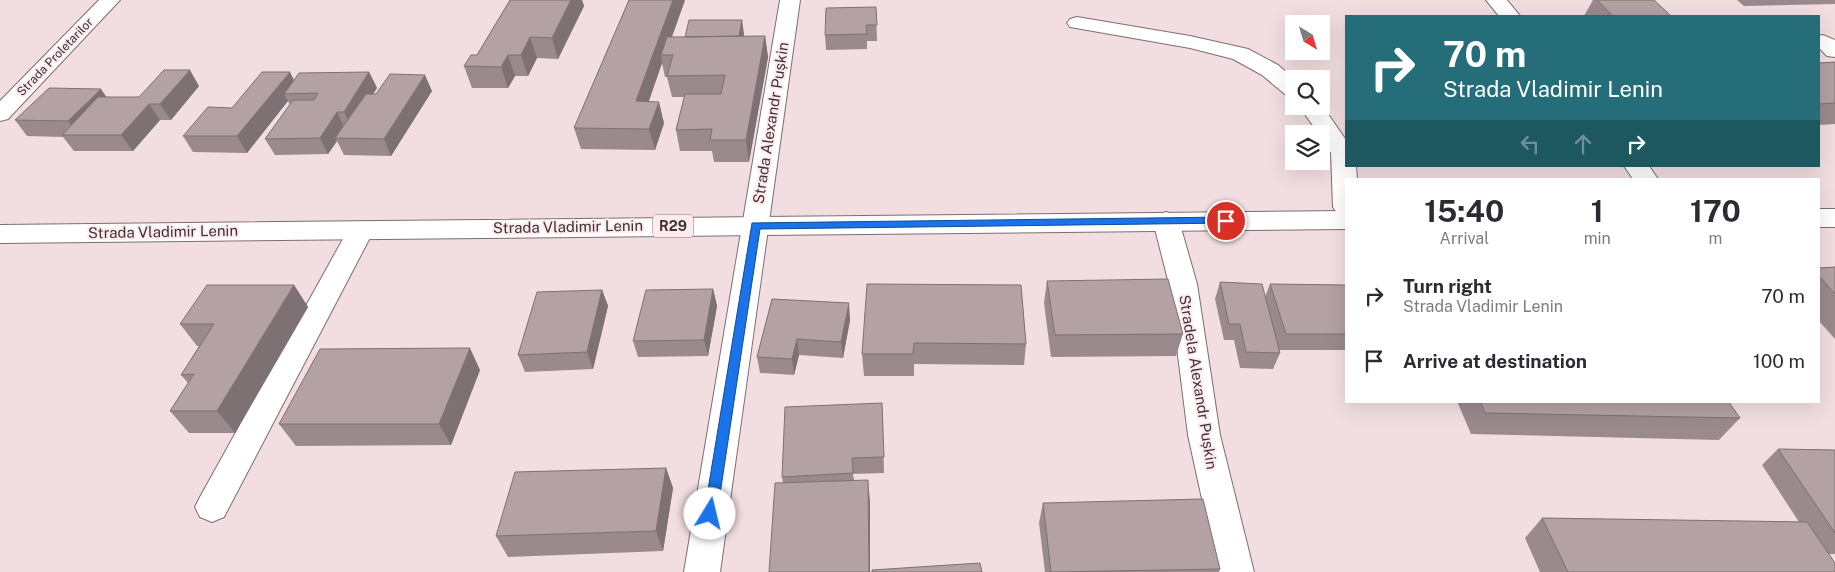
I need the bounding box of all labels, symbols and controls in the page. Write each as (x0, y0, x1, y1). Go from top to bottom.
street label: Strada Proletarilor (14, 15, 96, 99)
north arrow (1285, 15, 1330, 60)
map controls (1285, 15, 1330, 170)
text: 70 m (1443, 34, 1526, 75)
icon: right (1360, 35, 1425, 100)
street label: Strada Alexandr Pușkin (749, 41, 792, 205)
button: search (1285, 70, 1330, 115)
text: Strada Vladimir Lenin (1443, 76, 1663, 102)
button: layers (1285, 125, 1330, 170)
icon: left (1516, 130, 1544, 158)
icon: ahead (1569, 130, 1597, 158)
icon: right (1622, 130, 1650, 158)
text: 15:40 (1424, 193, 1504, 229)
text: 1 (1591, 193, 1604, 229)
text: 170 (1690, 193, 1741, 229)
pin (1205, 200, 1247, 242)
icon: arrive (1212, 207, 1240, 235)
road number: R29 (653, 215, 693, 238)
street label: Strada Vladimir Lenin (493, 217, 643, 236)
street label: Strada Vladimir Lenin (88, 222, 238, 241)
text: Arrival (1440, 229, 1489, 248)
text: min (1584, 229, 1611, 248)
text: m (1708, 229, 1722, 248)
text: Turn right (1403, 275, 1492, 297)
icon: right (1360, 282, 1388, 310)
text: 70 m (1761, 285, 1805, 307)
street label: Stradela Alexandr Pușkin (1176, 293, 1221, 470)
text: Strada Vladimir Lenin (1403, 297, 1563, 316)
icon: arrive (1360, 347, 1388, 375)
text: Arrive at destination (1403, 350, 1587, 372)
text: 100 m (1753, 350, 1805, 372)
position arrow (683, 487, 735, 539)

